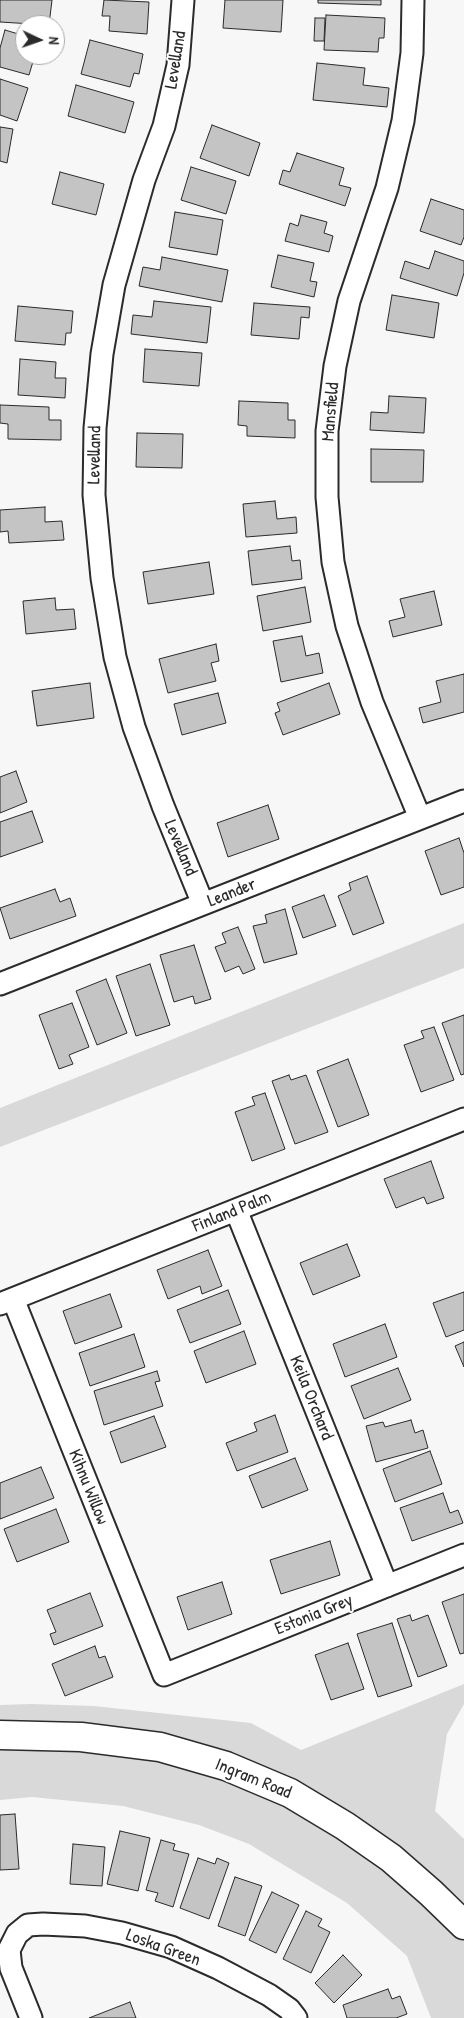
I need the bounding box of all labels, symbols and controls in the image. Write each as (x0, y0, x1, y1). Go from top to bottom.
north arrow (15, 15, 65, 65)
street label: Levelland (161, 30, 191, 90)
text: N (45, 37, 64, 45)
street label: Mansfield (318, 382, 344, 442)
street label: Levelland (84, 426, 106, 484)
street label: Levelland (159, 817, 201, 879)
street label: Leander (205, 874, 259, 912)
street label: Finland Palm (190, 1186, 274, 1238)
street label: Keila Orchard (284, 1353, 338, 1443)
street label: Kihnu Willow (63, 1446, 113, 1528)
street label: Estonia Grey (272, 1590, 356, 1640)
street label: Ingram Road (212, 1754, 294, 1804)
street label: Loska Green (123, 1925, 203, 1971)

